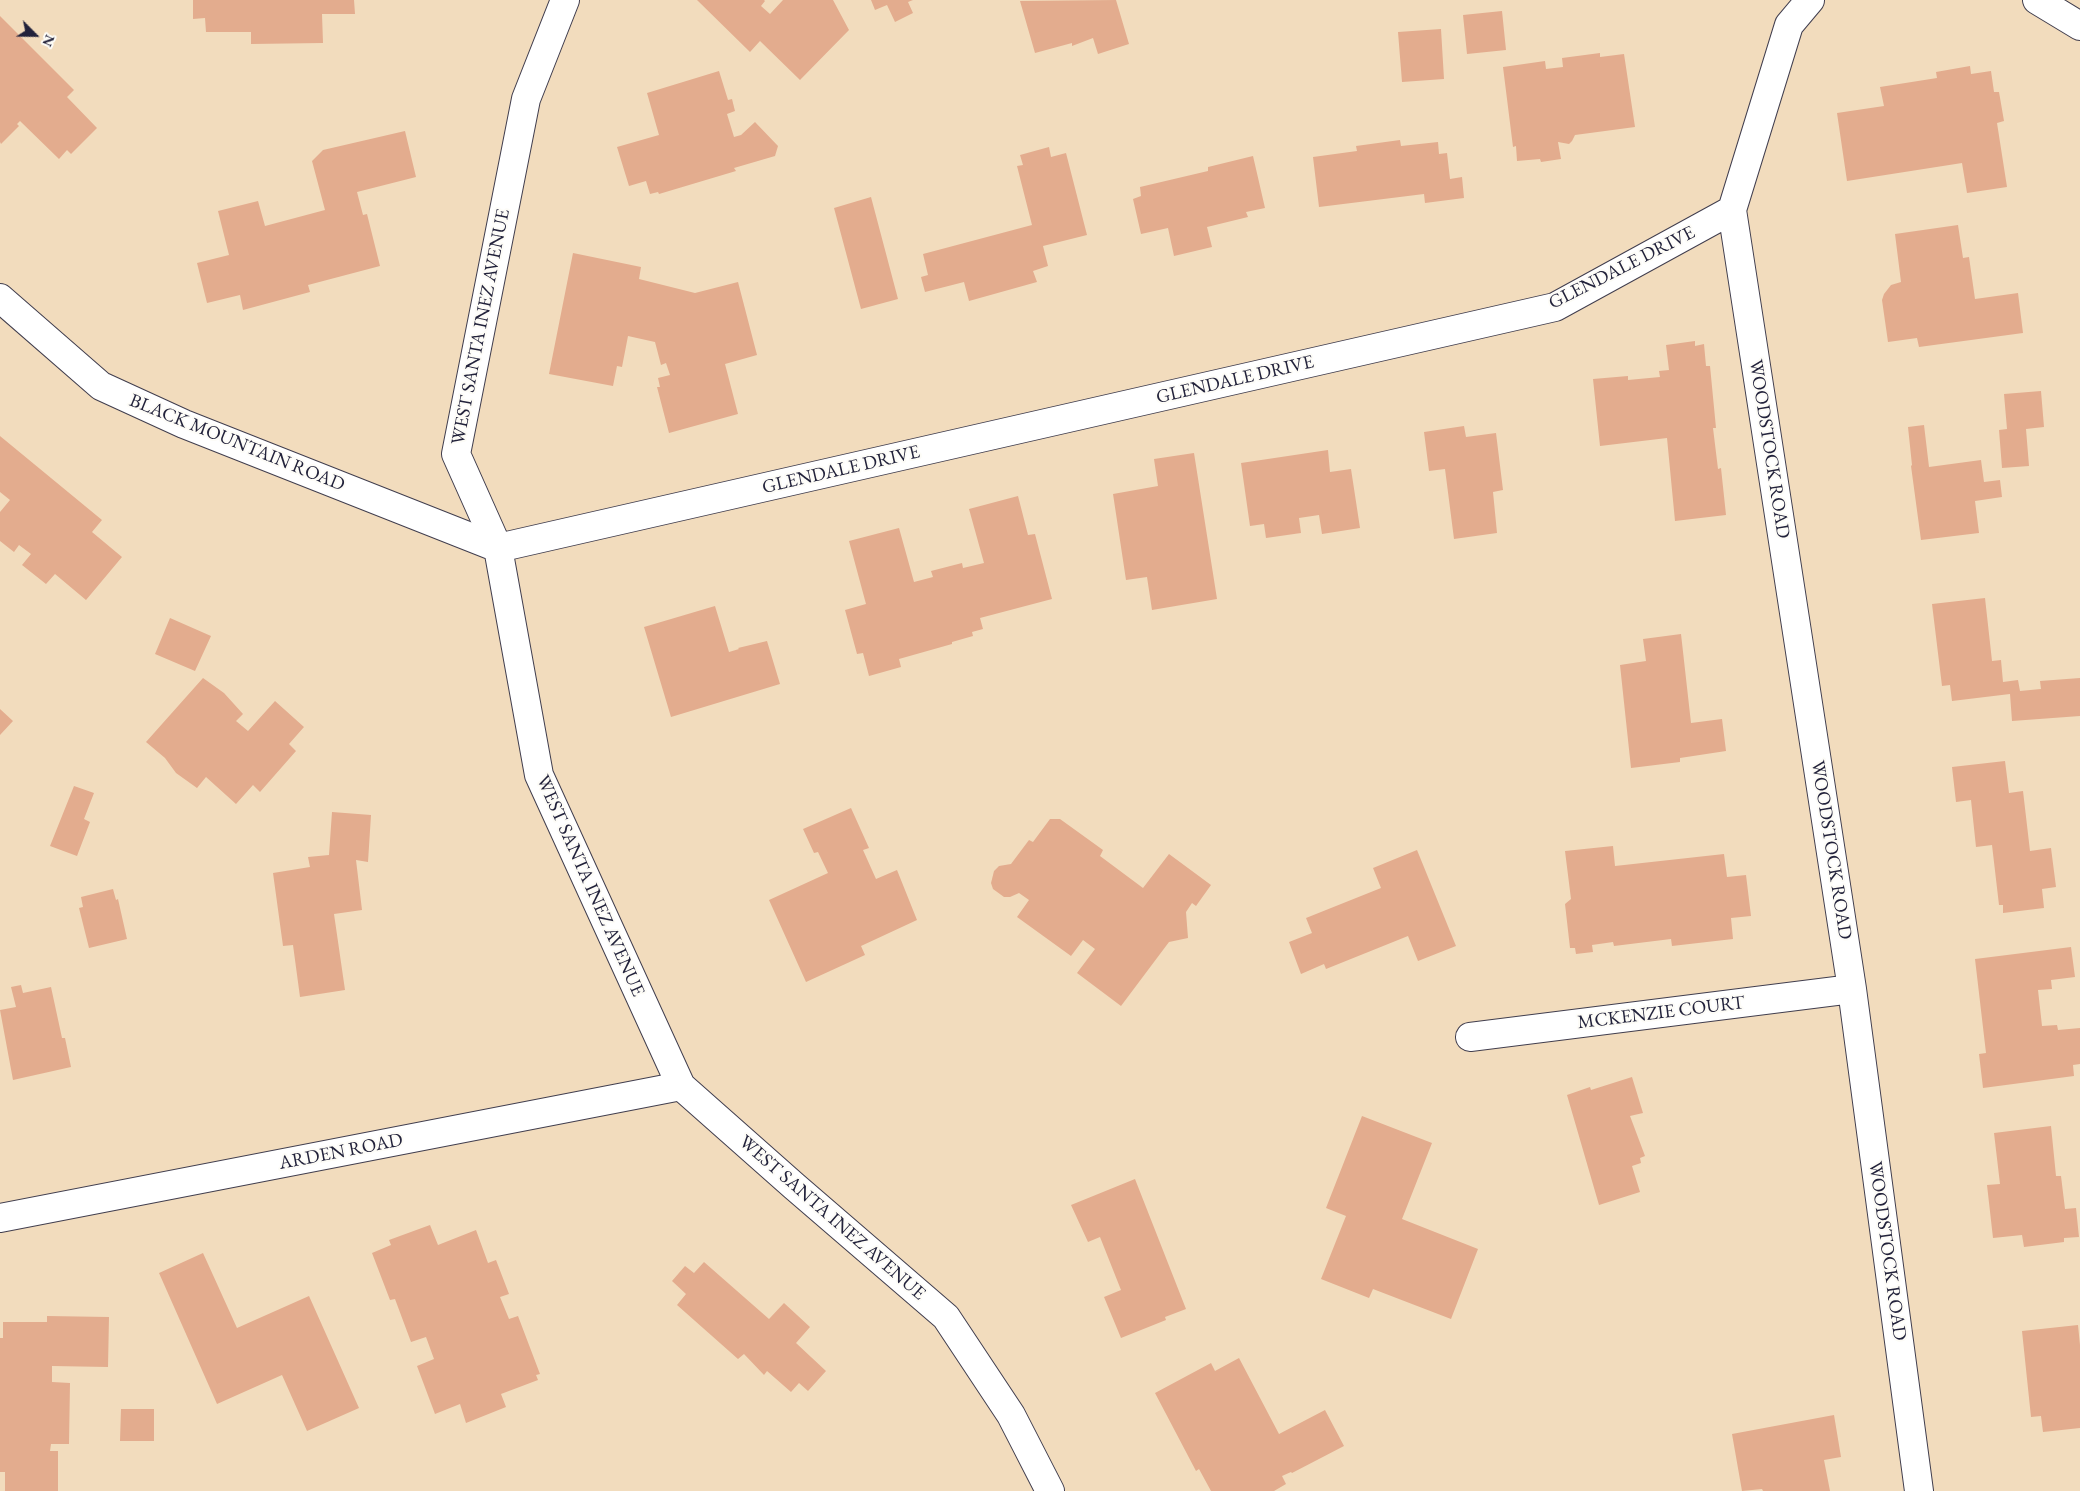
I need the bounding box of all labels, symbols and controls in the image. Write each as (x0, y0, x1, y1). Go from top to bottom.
north arrow (10, 10, 60, 60)
text: N (38, 32, 59, 50)
street label: WEST SANTA INEZ AVENUE (447, 207, 515, 447)
street label: GLENDALE DRIVE (1545, 221, 1699, 315)
street label: GLENDALE DRIVE (1154, 351, 1316, 409)
street label: WOODSTOCK ROAD (1744, 358, 1794, 540)
street label: BLACK MOUNTAIN ROAD (126, 389, 348, 497)
street label: GLENDALE DRIVE (760, 441, 922, 499)
street label: WOODSTOCK ROAD (1806, 759, 1856, 941)
street label: WEST SANTA INEZ AVENUE (531, 772, 649, 1000)
street label: MCKENZIE COURT (1576, 991, 1746, 1035)
street label: ARDEN ROAD (277, 1129, 405, 1175)
street label: WEST SANTA INEZ AVENUE (734, 1131, 930, 1305)
street label: WOODSTOCK ROAD (1863, 1160, 1911, 1342)

